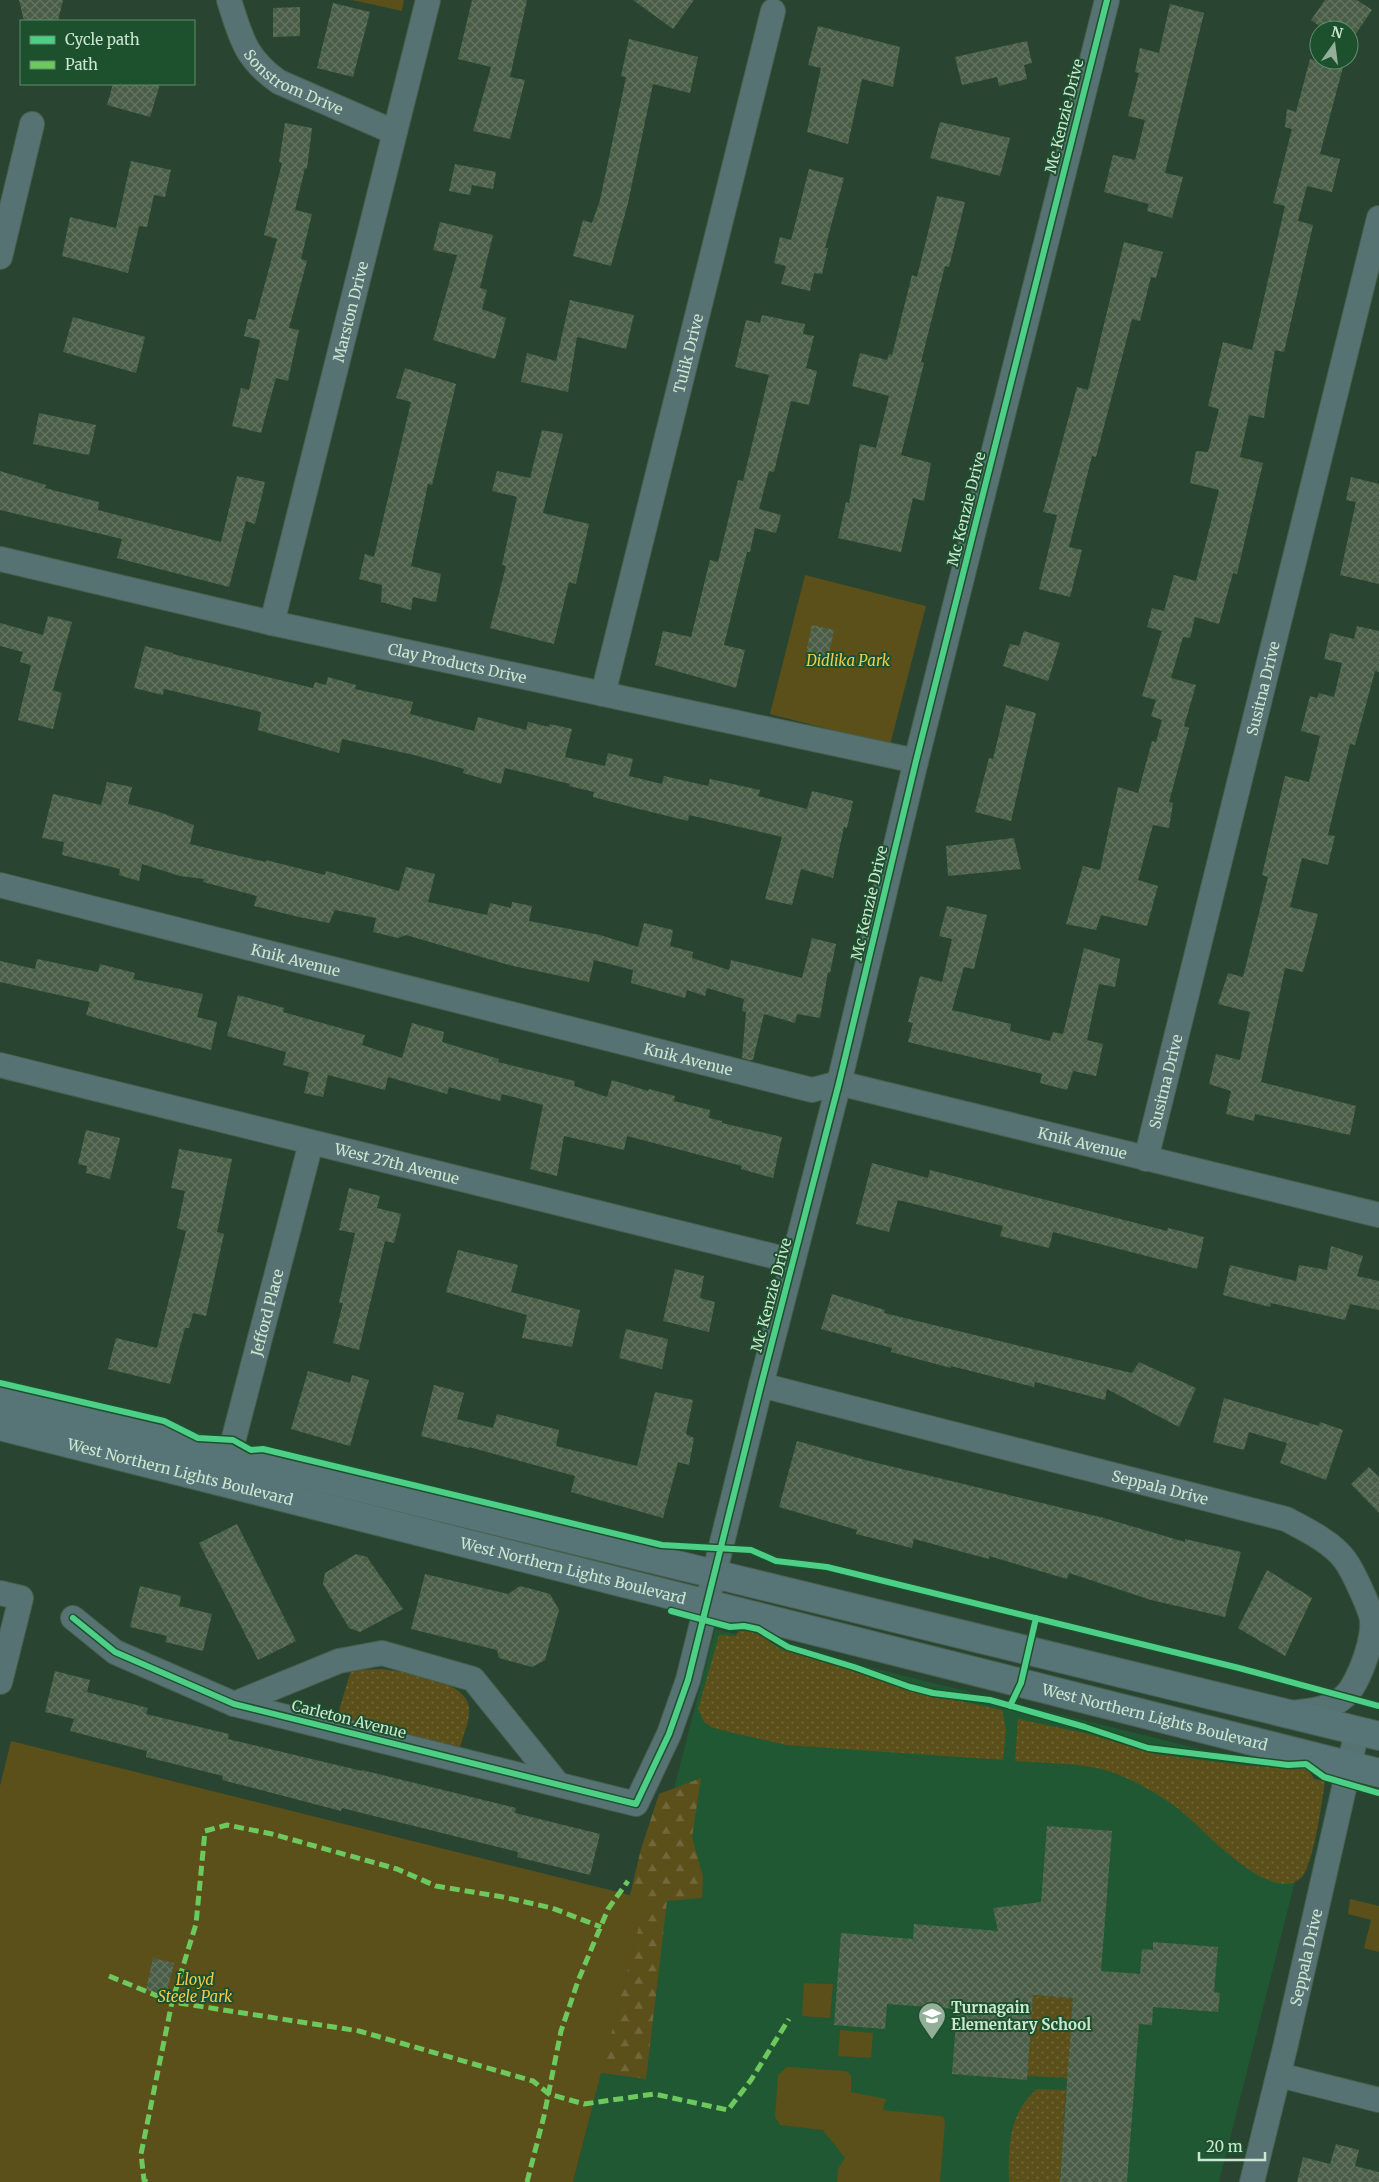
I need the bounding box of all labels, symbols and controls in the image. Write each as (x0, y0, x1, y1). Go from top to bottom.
legend (20, 20, 195, 85)
north arrow (1309, 20, 1359, 70)
text: N (1330, 22, 1345, 42)
text: Cycle path (65, 30, 140, 49)
street label: Sonstrom Drive (240, 45, 346, 118)
text: Path (65, 55, 98, 74)
street label: Mc Kenzie Drive (1041, 57, 1087, 175)
street label: Marston Drive (328, 259, 372, 364)
street label: Tulik Drive (669, 311, 707, 395)
street label: Mc Kenzie Drive (943, 450, 989, 568)
street label: Clay Products Drive (386, 639, 529, 687)
street label: Susitna Drive (1242, 639, 1283, 737)
park label: Didlika Park (805, 651, 891, 670)
street label: Mc Kenzie Drive (847, 844, 891, 962)
street label: Knik Avenue (249, 939, 342, 980)
street label: Susitna Drive (1144, 1032, 1186, 1130)
street label: Knik Avenue (642, 1038, 735, 1079)
street label: Knik Avenue (1036, 1122, 1129, 1163)
street label: West 27th Avenue (332, 1138, 461, 1188)
street label: Mc Kenzie Drive (747, 1236, 795, 1354)
street label: Jefford Place (246, 1267, 287, 1359)
street label: West Northern Lights Boulevard (65, 1434, 295, 1509)
street label: Seppala Drive (1110, 1465, 1211, 1508)
street label: West Northern Lights Boulevard (457, 1532, 688, 1608)
street label: West Northern Lights Boulevard (1039, 1679, 1270, 1754)
street label: Carleton Avenue (290, 1696, 408, 1742)
street label: Seppala Drive (1285, 1907, 1326, 2008)
park label: Lloyd Steele Park (158, 1970, 233, 2006)
place label: Turnagain Elementary School (951, 1998, 1091, 2034)
school or university icon: Turnagain Elementary School (917, 2001, 947, 2040)
scale bar (1199, 2130, 1265, 2162)
text: 20 m (1206, 2137, 1243, 2156)

